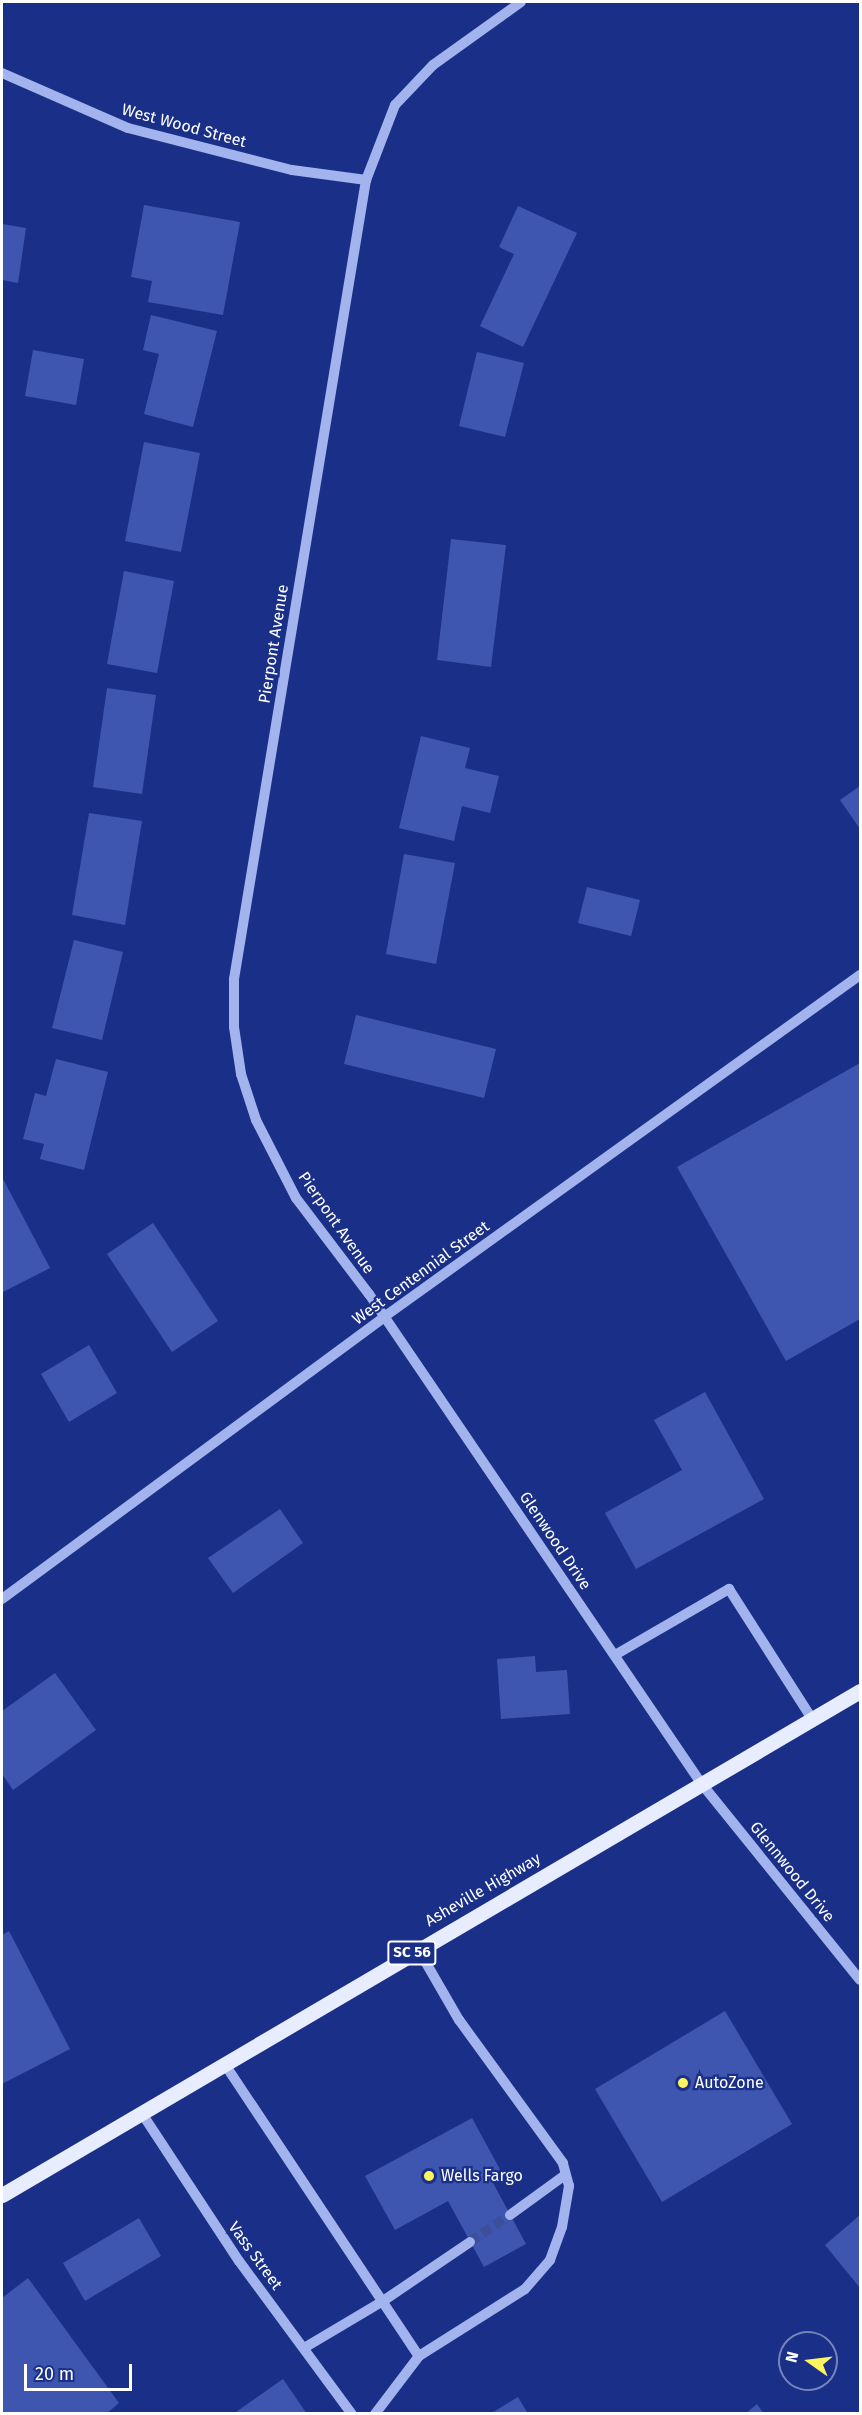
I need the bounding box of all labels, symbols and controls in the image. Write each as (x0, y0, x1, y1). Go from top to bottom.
street label: West Wood Street (120, 100, 248, 152)
street label: Pierpont Avenue (255, 583, 293, 705)
street label: Pierpont Avenue (294, 1168, 378, 1278)
street label: West Centennial Street (349, 1217, 493, 1329)
street label: Glenwood Drive (515, 1488, 595, 1594)
street label: Glennwood Drive (746, 1818, 838, 1926)
street label: Asheville Highway (422, 1849, 544, 1931)
road number: SC 56 (386, 1941, 438, 1965)
place label: AutoZone (695, 2073, 764, 2093)
marker: AutoZone (676, 2076, 690, 2090)
place label: Wells Fargo (441, 2166, 523, 2186)
marker: Wells Fargo (422, 2169, 436, 2183)
street label: Vass Street (224, 2218, 286, 2294)
north arrow (778, 2331, 838, 2391)
text: N (781, 2350, 802, 2364)
scale bar (27, 2352, 135, 2390)
text: 20 m (35, 2363, 74, 2385)

